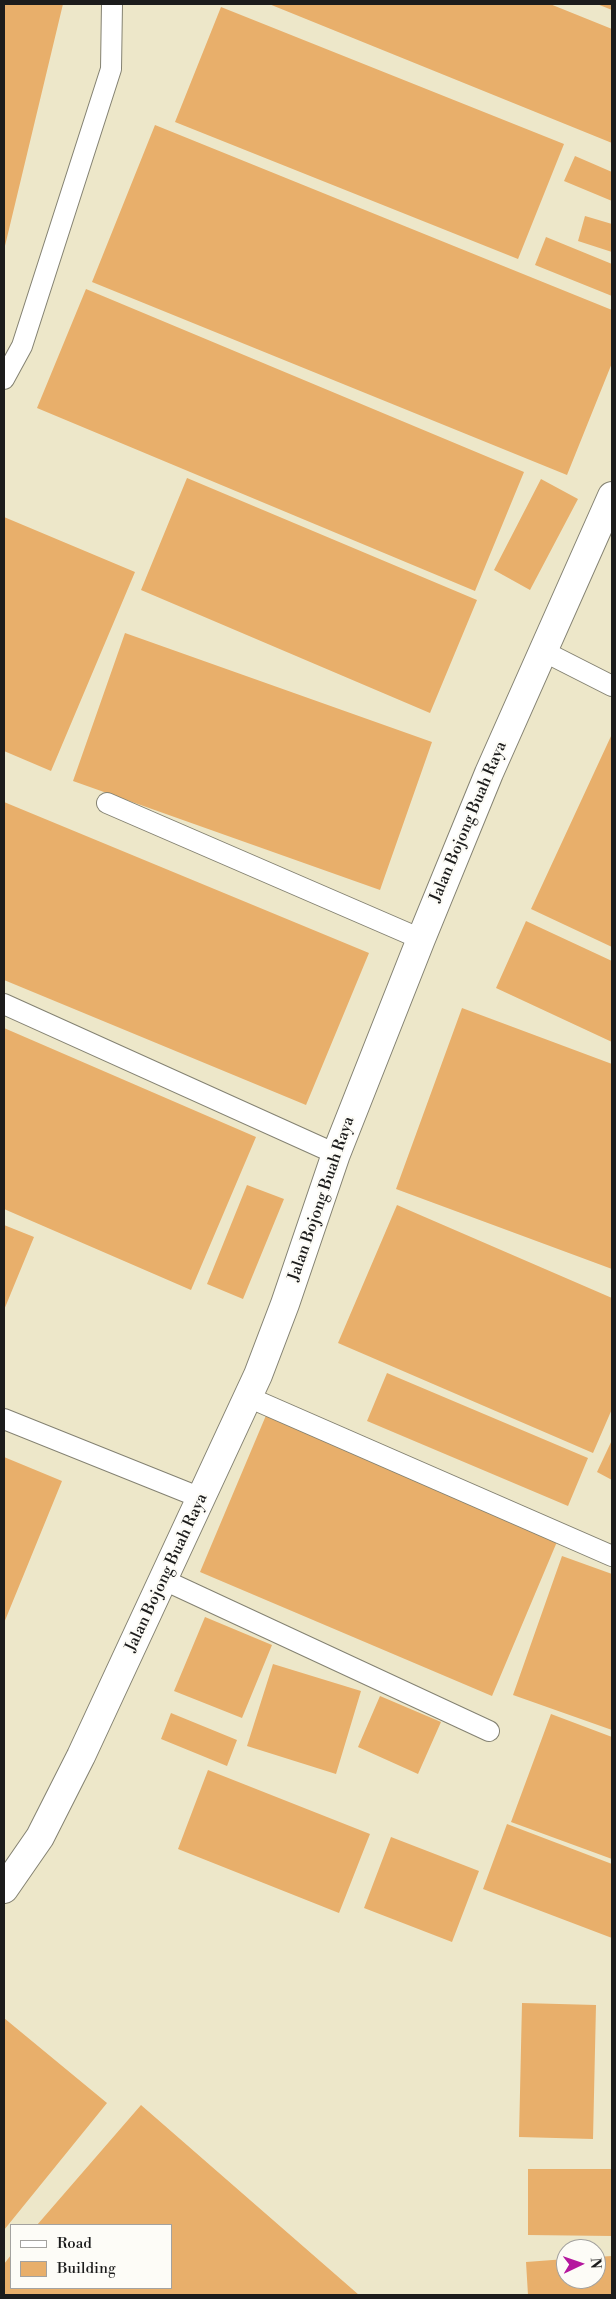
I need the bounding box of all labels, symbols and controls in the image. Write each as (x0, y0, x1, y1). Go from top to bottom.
street label: Jalan Bojong Buah Raya (426, 739, 512, 905)
street label: Jalan Bojong Buah Raya (285, 1114, 359, 1284)
street label: Jalan Bojong Buah Raya (122, 1491, 212, 1655)
legend (10, 2224, 172, 2289)
text: Road (57, 2234, 92, 2253)
north arrow (556, 2239, 606, 2289)
text: N (586, 2257, 604, 2269)
text: Building (57, 2259, 116, 2278)

